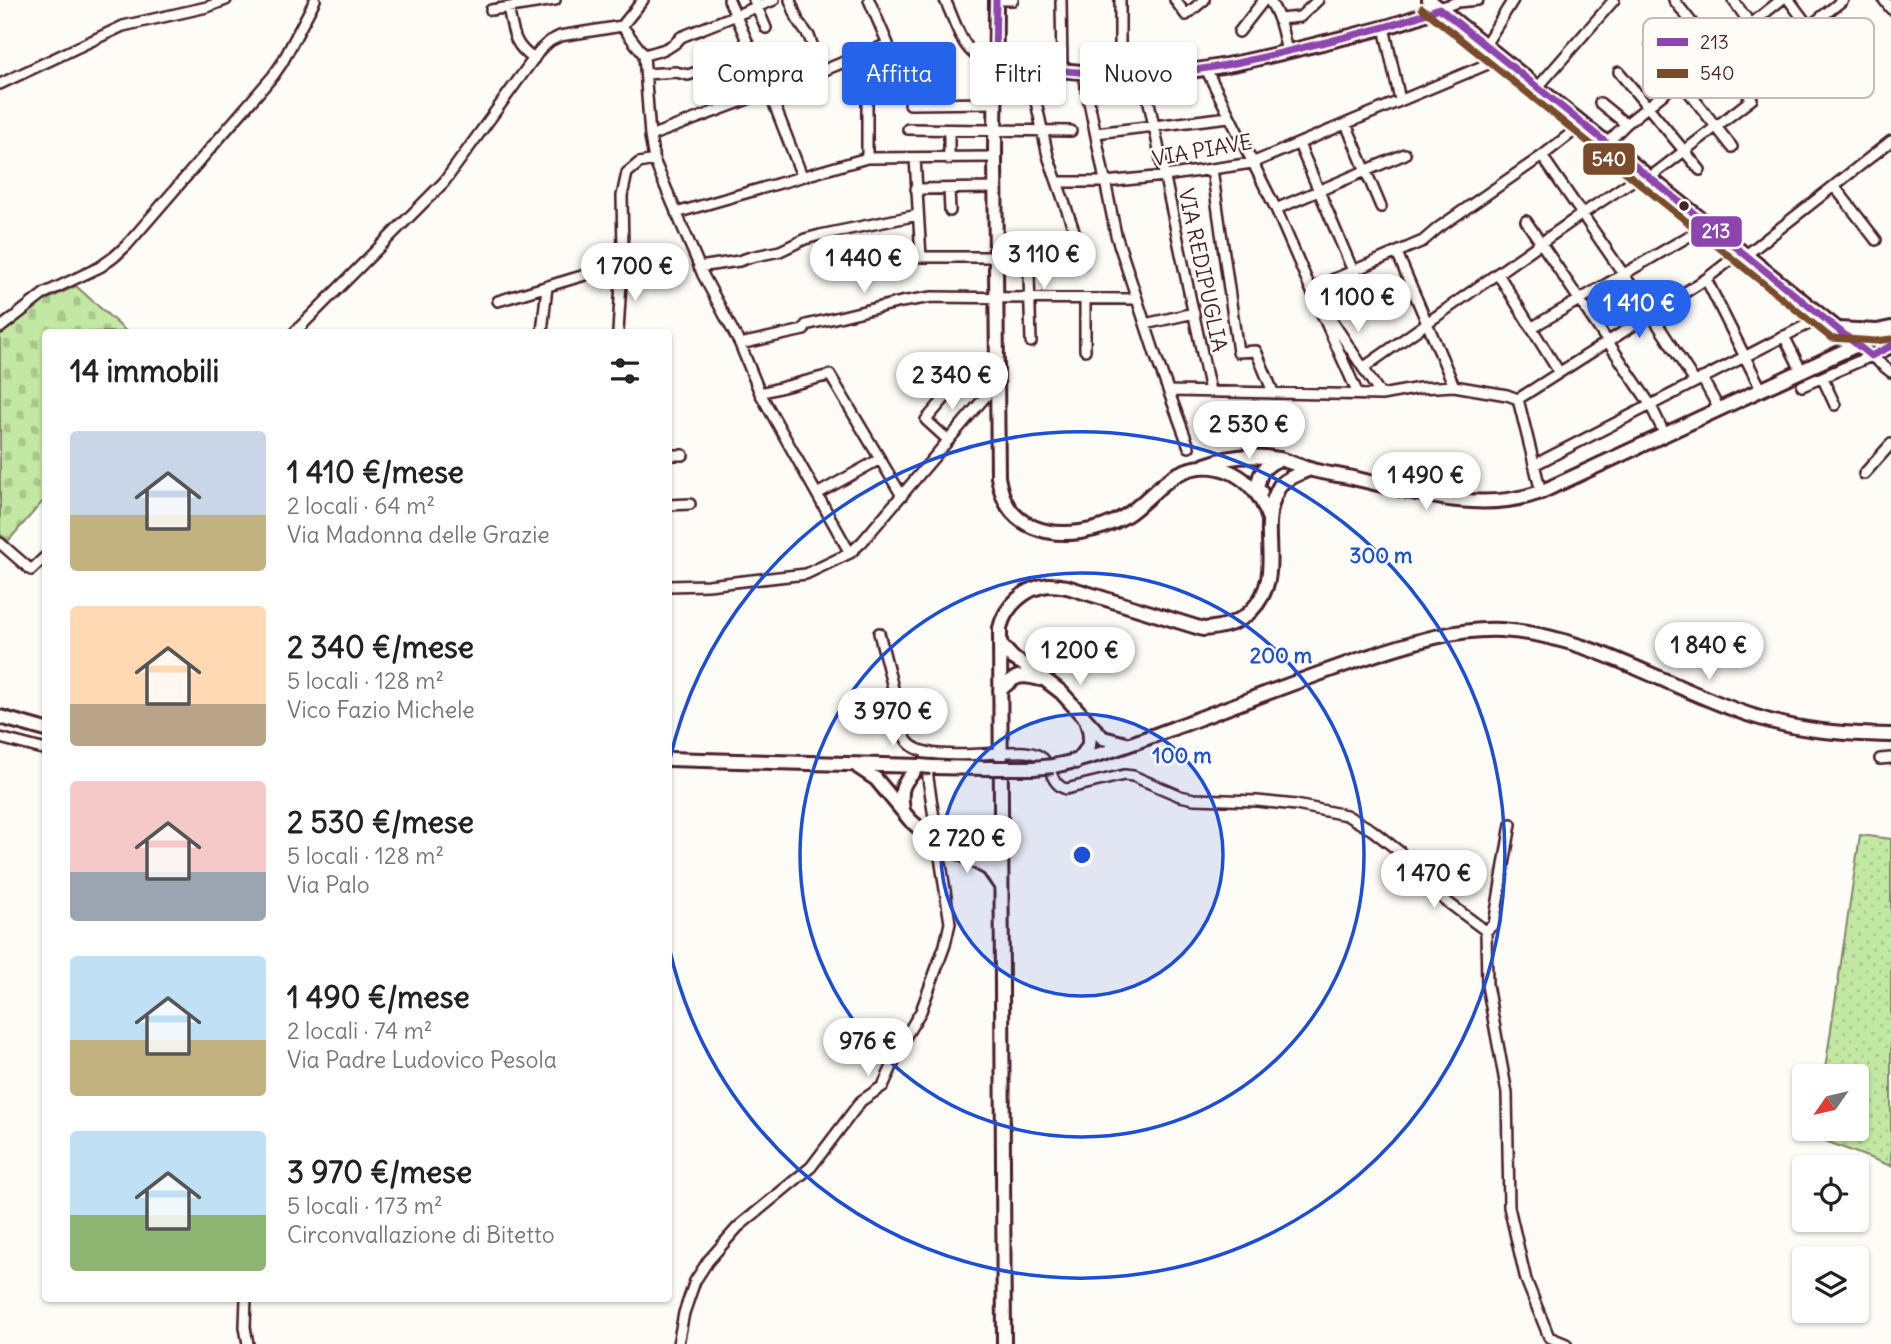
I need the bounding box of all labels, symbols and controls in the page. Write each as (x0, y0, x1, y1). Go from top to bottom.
legend (1643, 18, 1874, 98)
text: 213 (1700, 30, 1729, 54)
chip: Compra (693, 42, 828, 105)
chip: Affitta (842, 42, 956, 105)
chip: Filtri (970, 42, 1066, 105)
chip: Nuovo (1080, 42, 1197, 105)
text: 540 (1700, 61, 1734, 85)
street label: VIA PIAVE (1150, 128, 1254, 172)
line badge: 540 (1582, 142, 1636, 176)
text: 540 (1592, 147, 1626, 171)
street label: VIA REDIPUGLIA (1173, 186, 1233, 354)
unlabelled marker (1677, 199, 1691, 213)
line badge: 213 (1690, 215, 1743, 248)
text: 213 (1702, 219, 1730, 243)
pin: 3 110 € (979, 232, 1109, 291)
pin: 1 440 € (799, 236, 929, 295)
text: 3 110 € (1008, 239, 1080, 268)
text: 1 440 € (826, 243, 902, 272)
pin: 1 700 € (570, 244, 700, 303)
text: 1 700 € (597, 251, 673, 280)
pin: 1 100 € (1293, 274, 1423, 334)
pin: 1 410 € (1574, 280, 1704, 340)
text: 1 100 € (1321, 282, 1395, 311)
text: 1 410 € (1603, 288, 1675, 317)
text: 14 immobili (70, 352, 219, 390)
icon: filters (606, 352, 644, 390)
pin: 2 340 € (887, 352, 1017, 412)
text: 2 340 € (912, 360, 992, 389)
pin: 2 530 € (1184, 402, 1314, 461)
text: 2 530 € (1209, 409, 1289, 438)
pin: 1 490 € (1361, 452, 1491, 512)
text: 1 410 €/mese (287, 453, 464, 491)
icon: home (126, 459, 210, 543)
text: 1 490 € (1388, 460, 1464, 489)
text: 2 locali · 64 m² (287, 491, 435, 520)
text: Via Madonna delle Grazie (287, 520, 550, 549)
text: 300 m (1350, 542, 1413, 569)
pin: 1 840 € (1644, 622, 1774, 682)
text: 2 340 €/mese (287, 628, 474, 666)
pin: 1 200 € (1015, 628, 1145, 687)
text: 1 840 € (1671, 630, 1747, 659)
icon: home (126, 634, 210, 718)
text: 1 200 € (1041, 635, 1119, 664)
text: 200 m (1250, 642, 1313, 669)
text: 5 locali · 128 m² (287, 666, 444, 695)
pin: 3 970 € (828, 688, 958, 748)
text: Vico Fazio Michele (287, 695, 475, 724)
text: 3 970 € (854, 696, 932, 725)
text: 100 m (1152, 742, 1212, 769)
text: 2 530 €/mese (287, 803, 474, 841)
icon: home (126, 809, 210, 893)
pin: 2 720 € (902, 816, 1032, 875)
text: 2 720 € (928, 823, 1006, 852)
text: 5 locali · 128 m² (287, 841, 444, 870)
centre of rings (1070, 843, 1094, 867)
pin: 1 470 € (1369, 850, 1499, 910)
text: 1 470 € (1397, 858, 1471, 887)
text: Via Palo (287, 870, 370, 899)
text: 1 490 €/mese (287, 978, 470, 1016)
icon: home (126, 984, 210, 1068)
text: 2 locali · 74 m² (287, 1016, 432, 1045)
pin: 976 € (819, 1018, 917, 1078)
text: 976 € (839, 1026, 897, 1055)
text: Via Padre Ludovico Pesola (287, 1045, 557, 1074)
north arrow (1792, 1064, 1869, 1141)
map controls (1792, 1064, 1869, 1323)
text: 3 970 €/mese (287, 1153, 472, 1191)
button: locate (1792, 1155, 1869, 1232)
icon: home (126, 1159, 210, 1243)
text: 5 locali · 173 m² (287, 1191, 443, 1220)
text: Circonvallazione di Bitetto (287, 1220, 555, 1249)
button: layers (1792, 1246, 1869, 1323)

